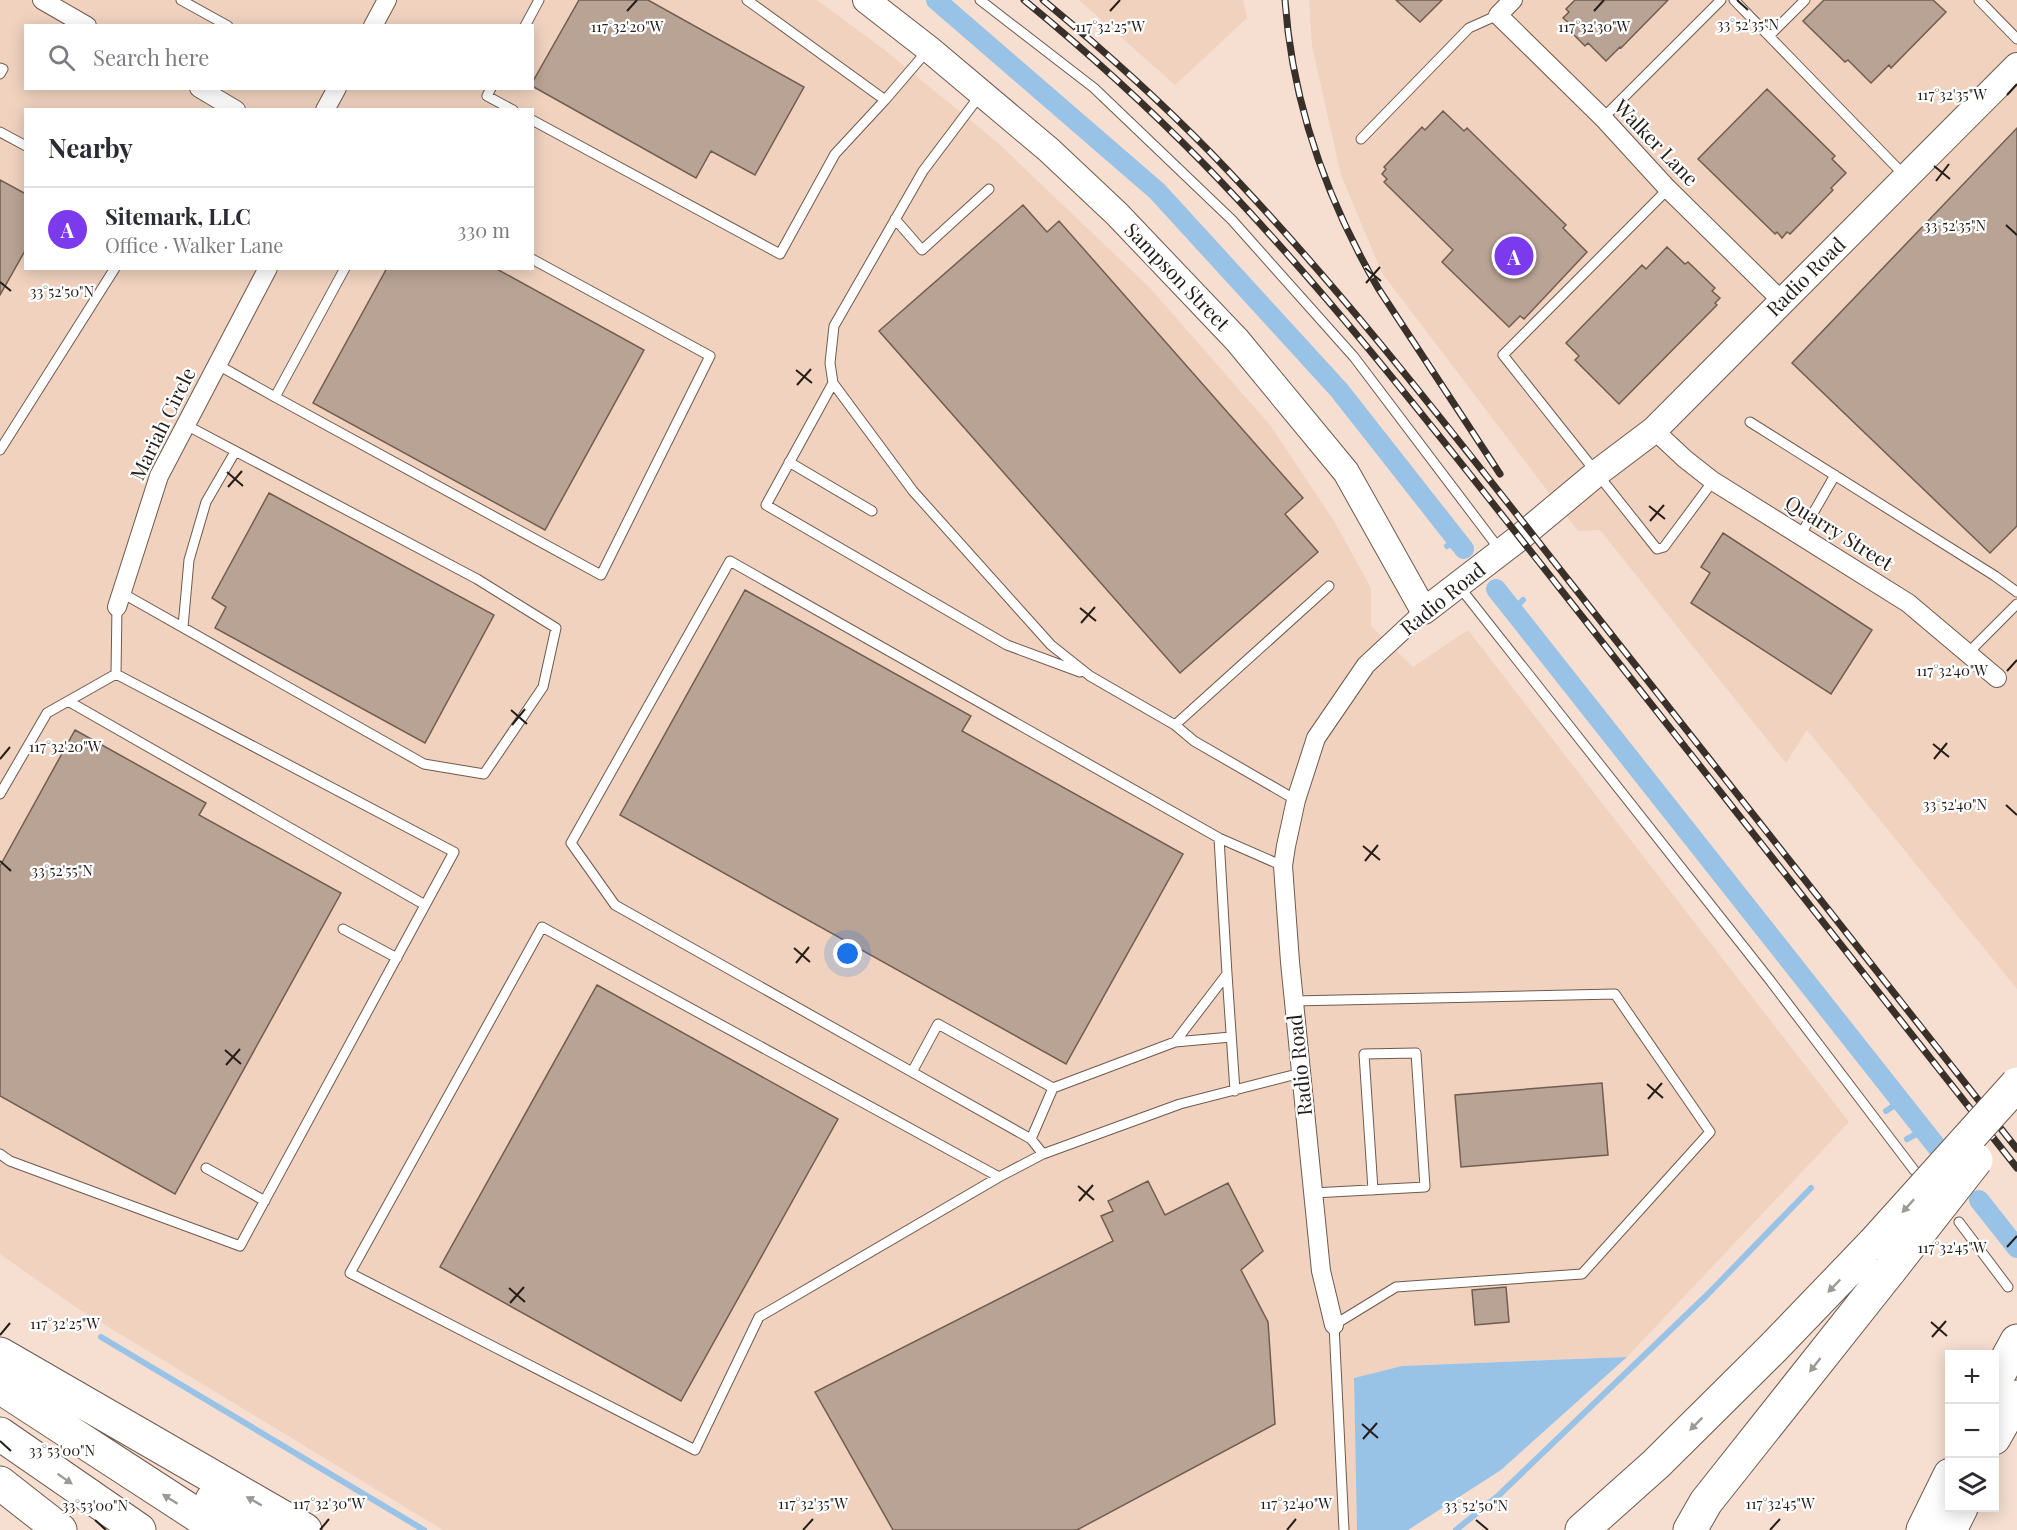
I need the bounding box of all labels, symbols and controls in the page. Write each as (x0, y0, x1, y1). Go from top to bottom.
text: 33°52'35"N (1717, 14, 1780, 34)
text: 117°32'20"W (591, 16, 664, 36)
text: 117°32'25"W (1075, 16, 1145, 36)
text: 117°32'30"W (1558, 16, 1630, 36)
search box (24, 24, 534, 90)
icon: search (45, 41, 78, 74)
text: Search here (93, 42, 209, 72)
text: 117°32'35"W (1917, 84, 1987, 104)
street label: Walker Lane (1608, 92, 1705, 191)
text: Nearby (48, 130, 133, 165)
text: Sitemark, LLC (105, 201, 251, 231)
text: 33°52'35"N (1924, 215, 1987, 235)
text: A (61, 216, 74, 243)
text: 330 m (457, 216, 510, 243)
street label: Sampson Street (1120, 216, 1237, 337)
street label: Radio Road (1759, 230, 1851, 321)
text: Office · Walker Lane (105, 231, 283, 258)
pin: A (1494, 234, 1534, 278)
text: 33°52'50"N (30, 281, 95, 301)
street label: Mariah Circle (123, 362, 201, 484)
street label: Quarry Street (1781, 488, 1900, 576)
street label: Radio Road (1394, 555, 1490, 640)
text: 117°32'40"W (1916, 660, 1988, 680)
text: 117°32'20"W (29, 736, 102, 756)
text: 33°52'40"N (1923, 794, 1988, 814)
text: 33°52'55"N (31, 860, 93, 880)
your location (833, 939, 862, 968)
street label: Radio Road (1280, 1013, 1317, 1117)
one-way arrow (1901, 1198, 1915, 1213)
text: 117°32'45"W (1918, 1237, 1987, 1257)
one-way arrow (1827, 1278, 1841, 1292)
text: 117°32'25"W (30, 1313, 100, 1333)
map controls (1945, 1350, 1999, 1512)
button: + (1945, 1350, 1999, 1404)
one-way arrow (1808, 1357, 1821, 1373)
button: − (1945, 1404, 1999, 1458)
one-way arrow (1690, 1417, 1704, 1431)
text: 33°53'00"N (29, 1440, 96, 1460)
button: layers (1945, 1458, 1999, 1512)
one-way arrow (57, 1473, 73, 1485)
one-way arrow (162, 1493, 178, 1504)
text: 117°32'30"W (293, 1493, 365, 1513)
text: 117°32'35"W (778, 1493, 848, 1513)
text: 117°32'40"W (1260, 1493, 1332, 1513)
text: 117°32'45"W (1746, 1493, 1815, 1513)
text: 33°53'00"N (62, 1495, 129, 1515)
one-way arrow (246, 1495, 262, 1506)
text: 33°52'50"N (1444, 1495, 1509, 1515)

